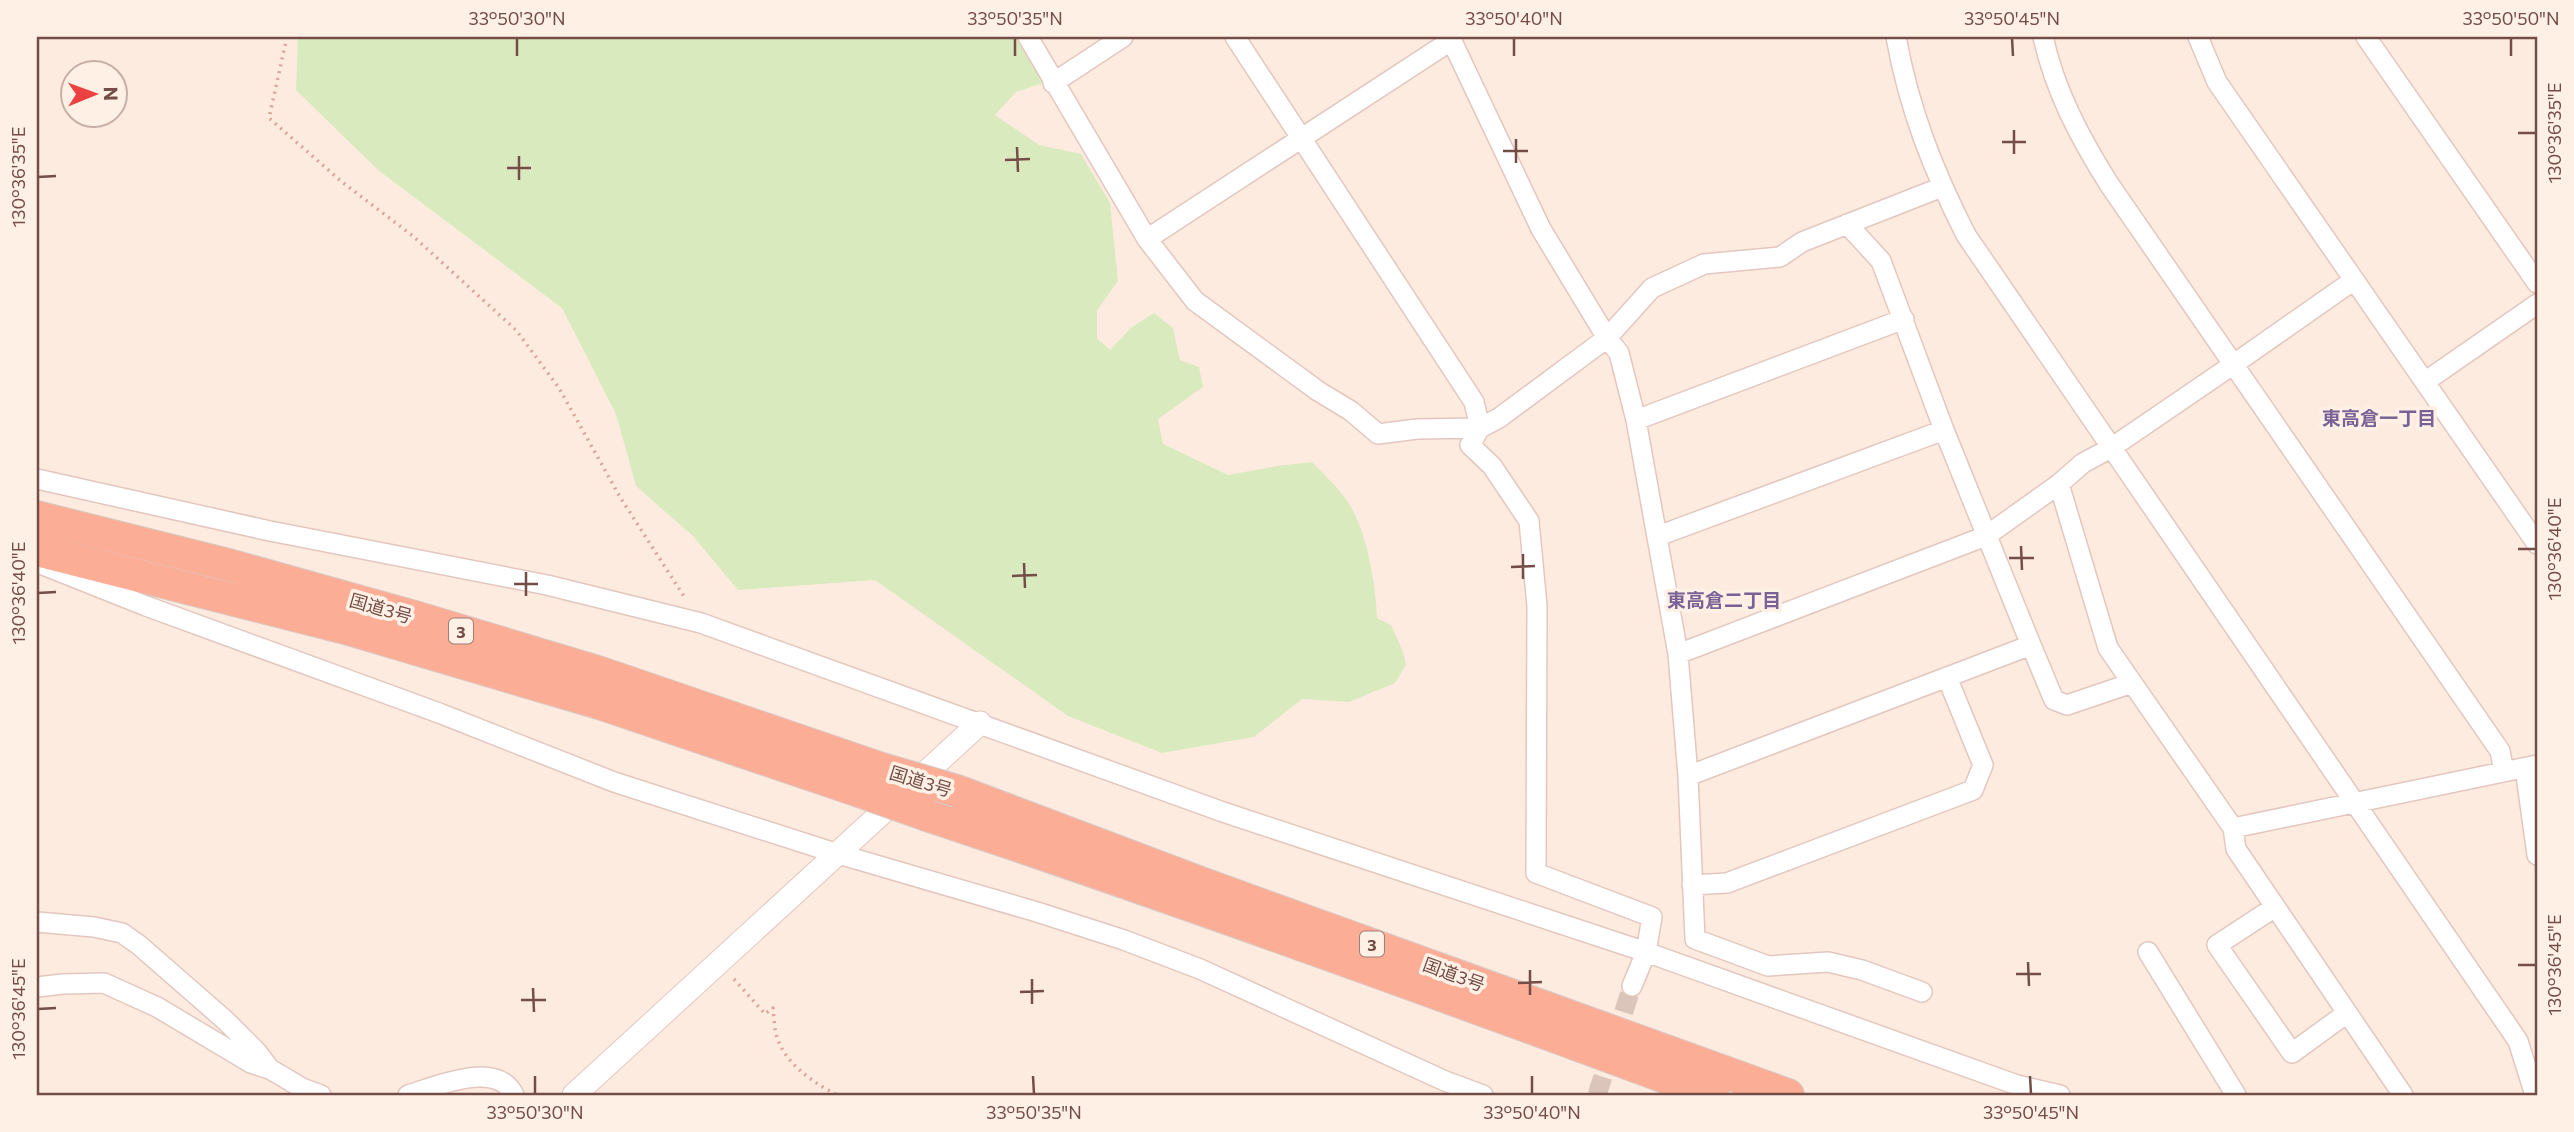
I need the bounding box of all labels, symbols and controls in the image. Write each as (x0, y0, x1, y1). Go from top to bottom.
text: 33°50'30"N (469, 7, 565, 29)
text: 33°50'35"N (967, 7, 1063, 29)
text: 33°50'40"N (1465, 7, 1563, 29)
text: 33°50'45"N (1964, 7, 2060, 29)
text: 33°50'50"N (2463, 7, 2560, 29)
north arrow (60, 60, 130, 130)
text: 130°36'35"E (2543, 83, 2565, 183)
text: N (100, 86, 123, 101)
text: 130°36'35"E (7, 127, 29, 227)
district label: 東高倉一丁目 (2322, 406, 2436, 429)
text: 130°36'40"E (2543, 498, 2565, 600)
text: 130°36'40"E (7, 542, 29, 644)
district label: 東高倉二丁目 (1667, 588, 1781, 611)
street label: 国道3号 (347, 589, 415, 627)
road number: 3 (449, 618, 473, 644)
street label: 国道3号 (887, 761, 955, 801)
text: 130°36'45"E (2543, 914, 2565, 1016)
road number: 3 (1360, 932, 1384, 956)
street label: 国道3号 (1420, 953, 1488, 995)
text: 130°36'45"E (7, 958, 29, 1060)
text: 33°50'30"N (487, 1101, 583, 1123)
text: 33°50'35"N (986, 1101, 1082, 1123)
text: 33°50'40"N (1483, 1101, 1581, 1123)
text: 33°50'45"N (1983, 1101, 2079, 1123)

